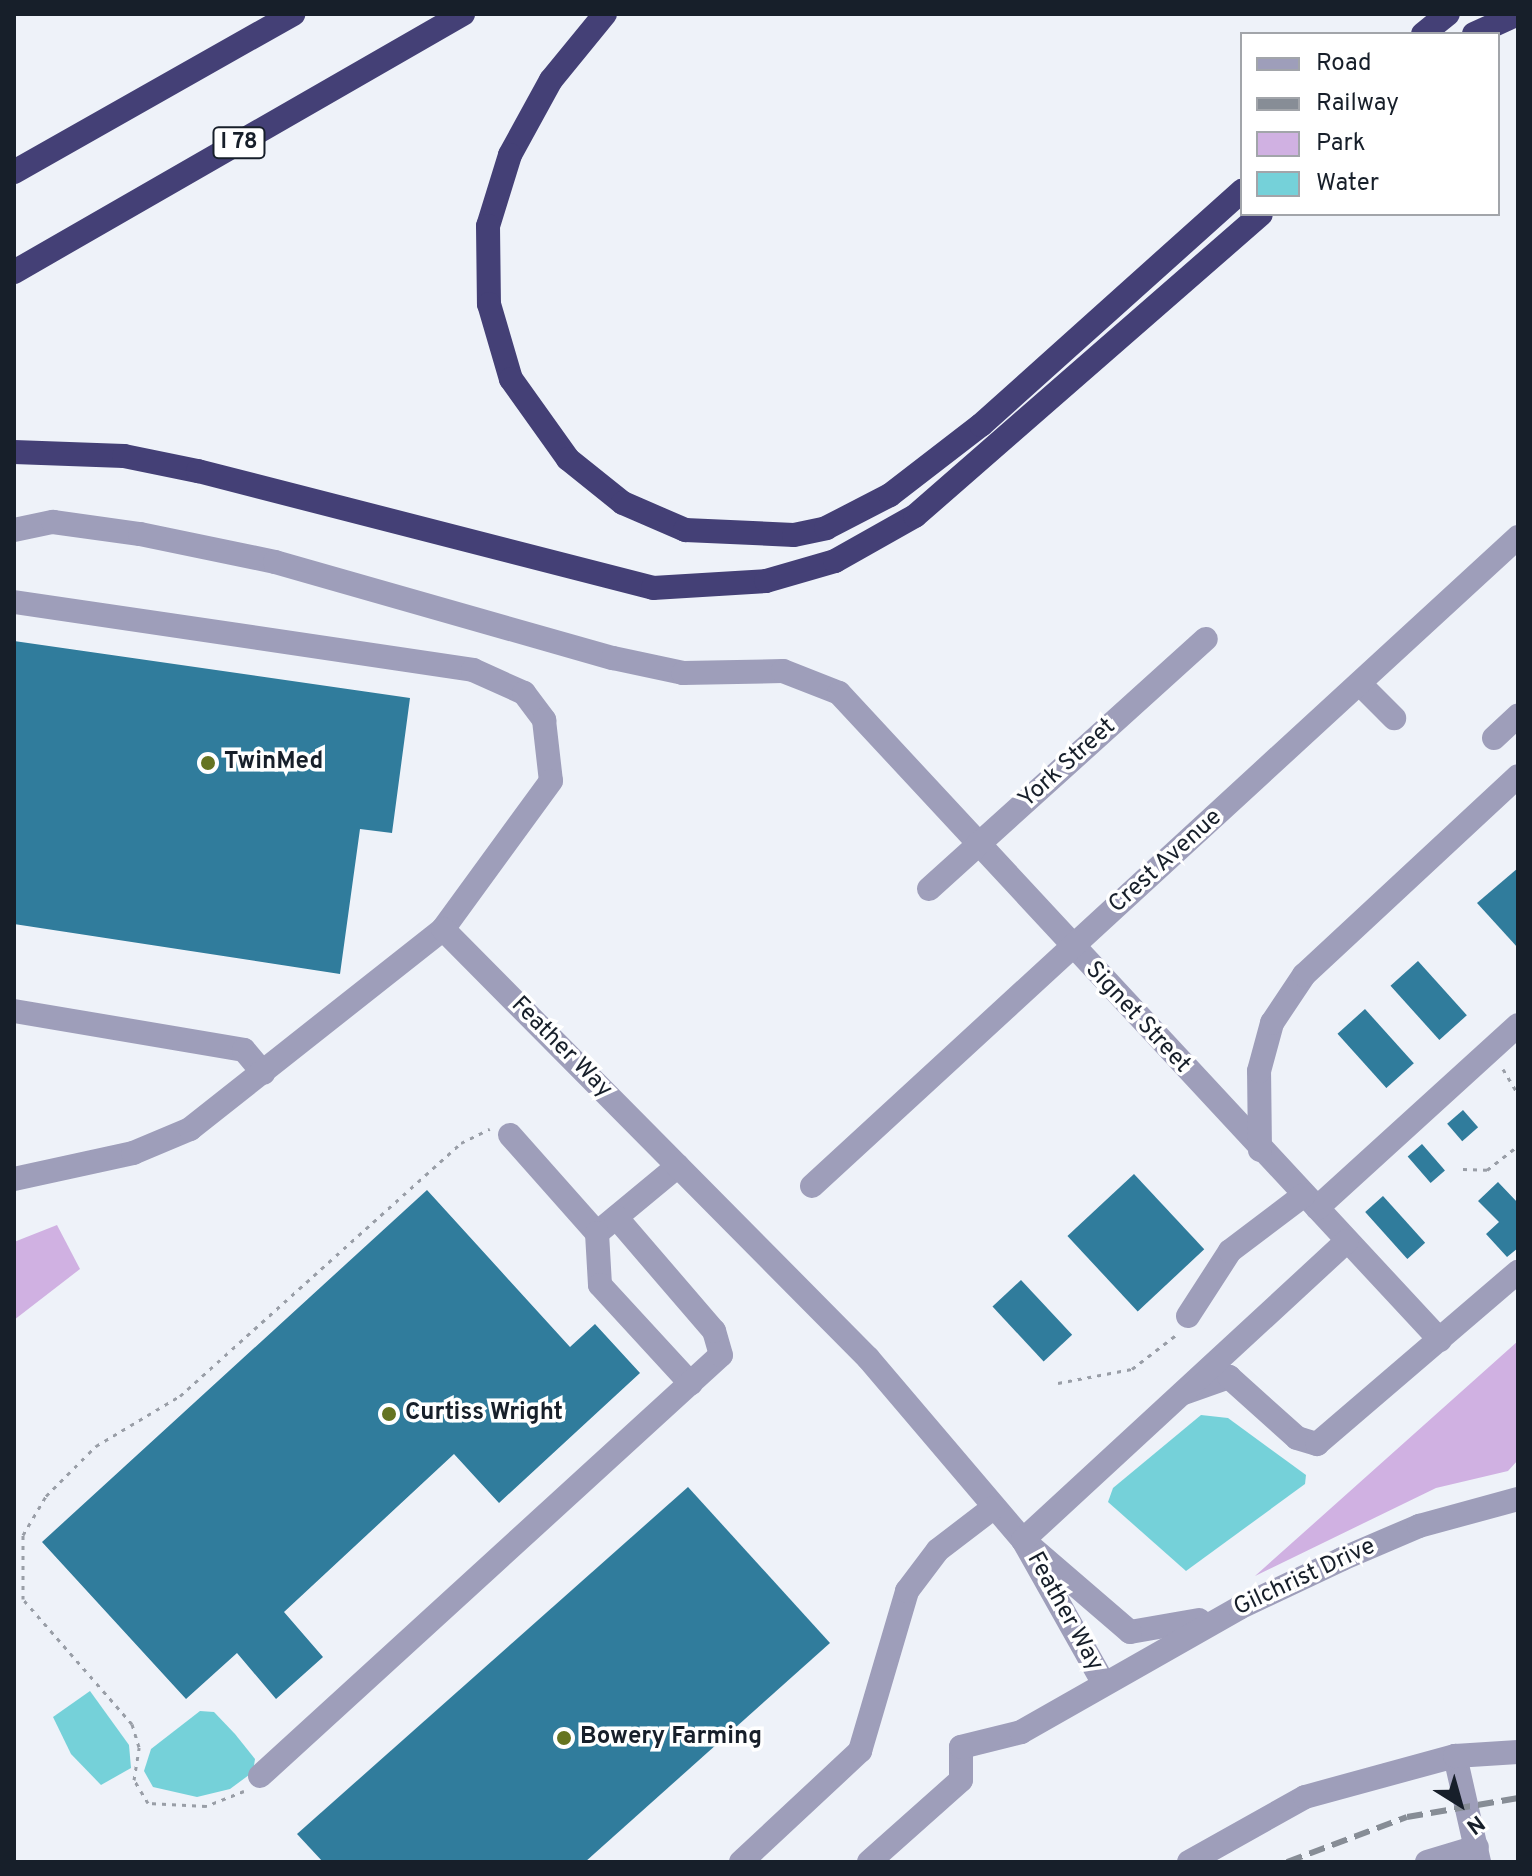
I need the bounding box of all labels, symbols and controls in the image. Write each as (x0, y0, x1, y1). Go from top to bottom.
legend (1240, 32, 1500, 216)
text: Road (1316, 49, 1372, 79)
text: Railway (1316, 89, 1399, 119)
road number: I 78 (211, 125, 267, 161)
text: Park (1316, 129, 1366, 159)
text: Water (1316, 169, 1379, 199)
street label: York Street (1014, 713, 1122, 815)
place label: TwinMed (224, 749, 323, 777)
marker: TwinMed (199, 754, 217, 772)
street label: Crest Avenue (1103, 803, 1229, 921)
street label: Signet Street (1078, 956, 1196, 1080)
street label: Feather Way (504, 991, 618, 1105)
place label: Curtiss Wright (405, 1400, 563, 1428)
marker: Curtiss Wright (380, 1405, 398, 1423)
street label: Gilchrist Drive (1230, 1533, 1380, 1623)
street label: Feather Way (1019, 1547, 1109, 1677)
place label: Bowery Farming (580, 1724, 762, 1752)
marker: Bowery Farming (555, 1729, 573, 1747)
north arrow (1420, 1764, 1500, 1844)
text: N (1460, 1808, 1489, 1839)

